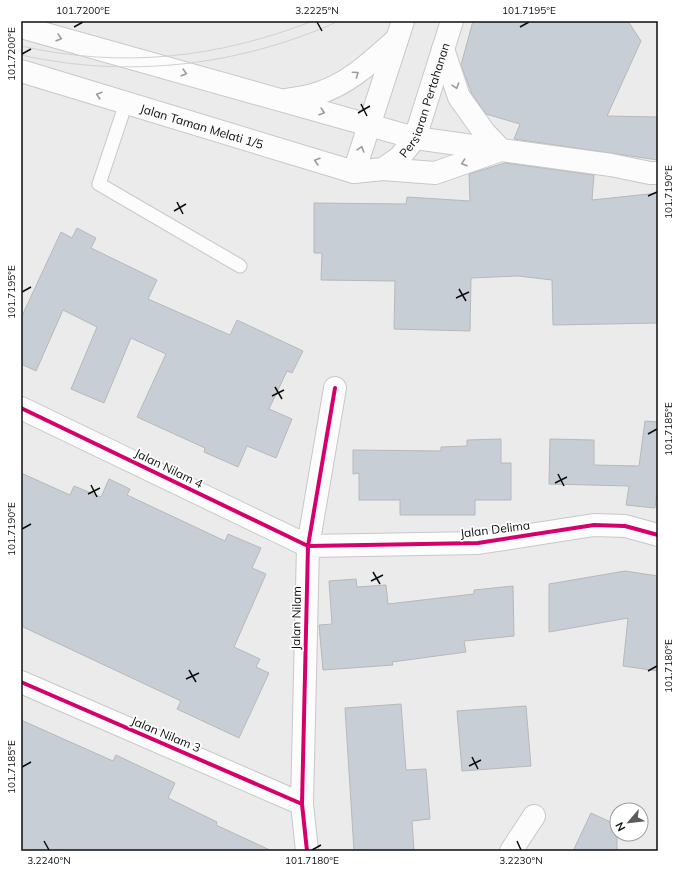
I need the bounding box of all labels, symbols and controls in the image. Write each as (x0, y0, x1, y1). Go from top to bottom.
text: 101.7200°E (56, 4, 110, 17)
text: 3.2225°N (295, 4, 339, 17)
text: 101.7195°E (502, 4, 556, 17)
text: 101.7200°E (5, 27, 18, 81)
one-way arrow (55, 33, 62, 42)
street label: Persiaran Pertahanan (395, 41, 452, 160)
one-way arrow (180, 68, 187, 77)
one-way arrow (352, 71, 359, 79)
one-way arrow (451, 83, 459, 90)
one-way arrow (95, 91, 102, 100)
street label: Jalan Taman Melati 1/5 (139, 100, 265, 152)
one-way arrow (319, 108, 325, 116)
one-way arrow (356, 145, 365, 152)
one-way arrow (314, 157, 321, 166)
one-way arrow (461, 158, 468, 167)
text: 101.7190°E (662, 165, 675, 219)
text: 101.7195°E (5, 265, 18, 319)
text: 101.7185°E (662, 402, 675, 456)
street label: Jalan Nilam 4 (132, 445, 206, 491)
text: 101.7190°E (5, 502, 18, 556)
street label: Jalan Delima (459, 517, 531, 541)
street label: Jalan Nilam (288, 586, 304, 650)
text: 101.7180°E (662, 639, 675, 693)
street label: Jalan Nilam 3 (129, 713, 203, 755)
text: 101.7185°E (5, 740, 18, 794)
north arrow (609, 802, 649, 842)
text: N (612, 820, 628, 834)
text: 3.2240°N (27, 854, 71, 867)
text: 101.7180°E (285, 854, 339, 867)
text: 3.2230°N (499, 854, 543, 867)

